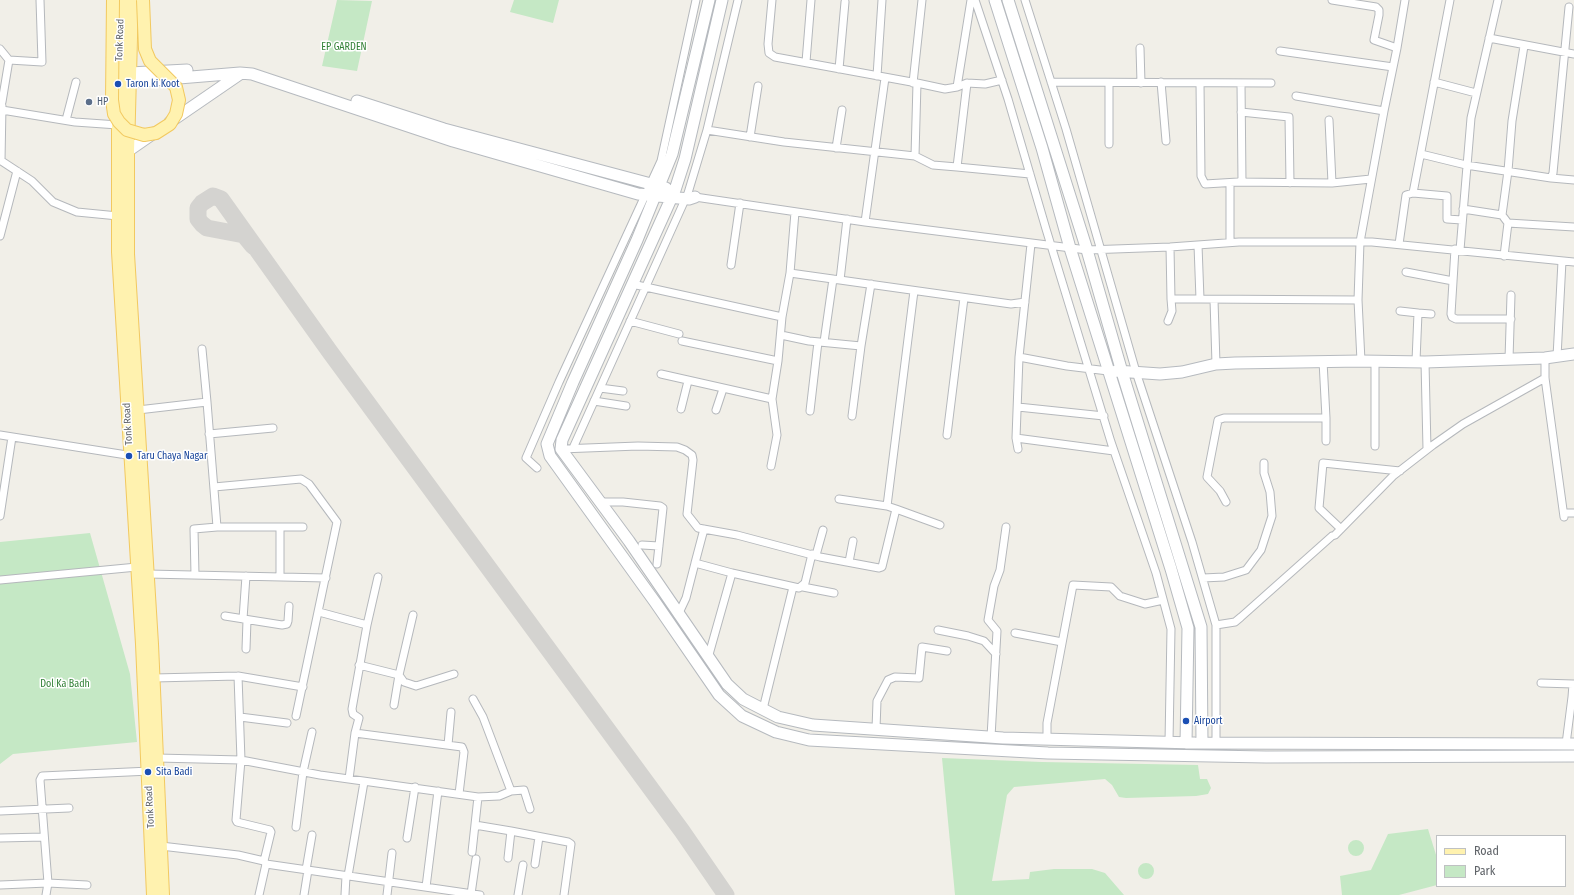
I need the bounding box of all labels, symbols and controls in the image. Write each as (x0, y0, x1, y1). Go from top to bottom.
street label: Tonk Road (113, 19, 127, 61)
park label: EP GARDEN (321, 41, 367, 53)
place label: Taron ki Koot (126, 78, 180, 90)
marker: Taron ki Koot (113, 79, 123, 89)
place label: HP (97, 96, 108, 108)
marker: HP (84, 97, 94, 107)
street label: Tonk Road (121, 403, 135, 445)
place label: Taru Chaya Nagar (137, 450, 207, 462)
marker: Taru Chaya Nagar (124, 451, 134, 461)
park label: Dol Ka Badh (40, 678, 90, 690)
place label: Airport (1194, 715, 1223, 727)
marker: Airport (1181, 716, 1191, 726)
place label: Sita Badi (156, 766, 192, 778)
marker: Sita Badi (143, 767, 153, 777)
street label: Tonk Road (143, 786, 157, 828)
legend (1436, 835, 1566, 887)
text: Road (1474, 844, 1499, 858)
text: Park (1474, 864, 1495, 878)

